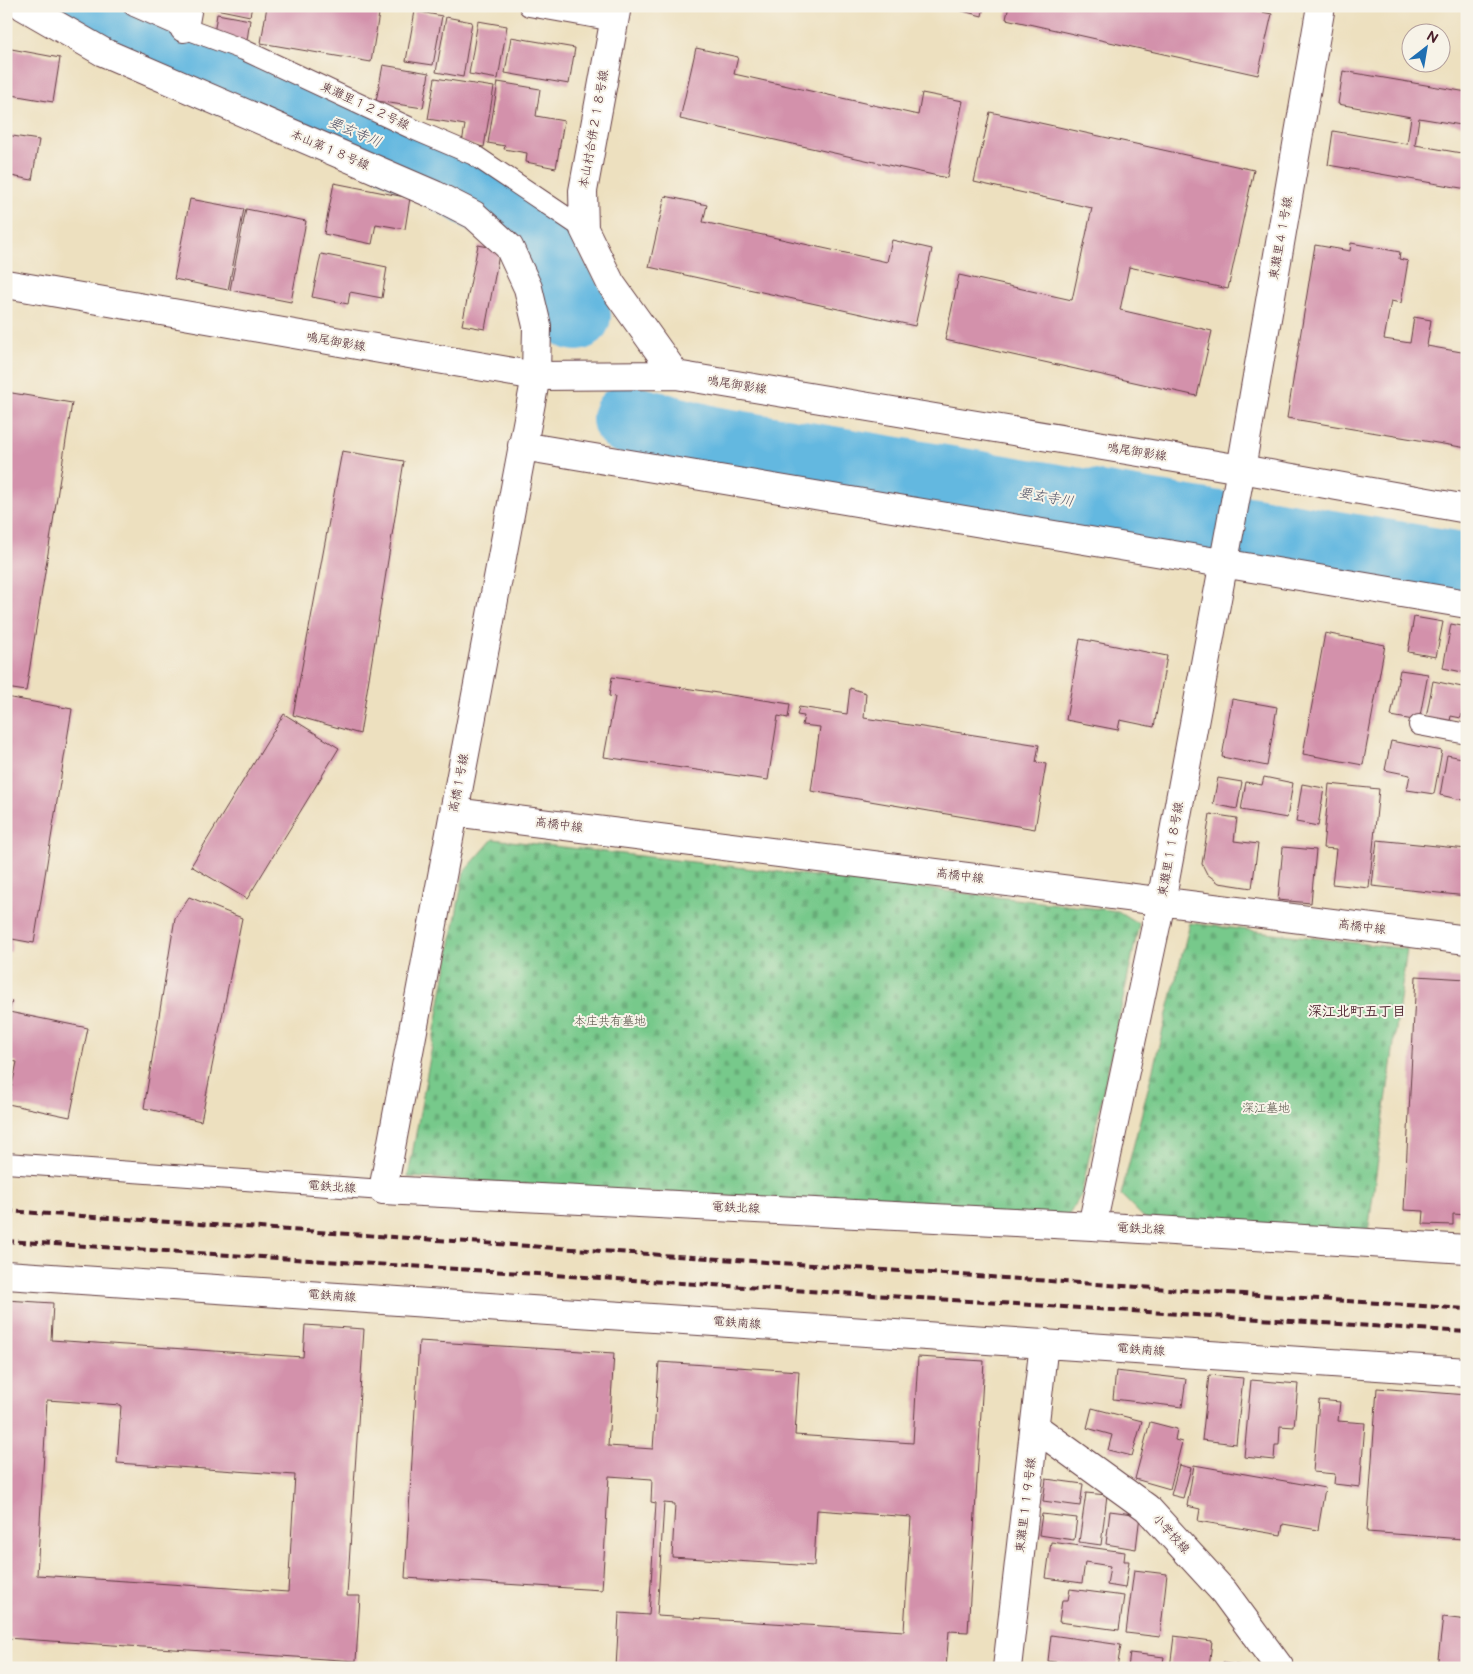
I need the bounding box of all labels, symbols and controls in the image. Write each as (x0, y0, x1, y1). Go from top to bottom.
north arrow (1400, 22, 1450, 72)
text: N (1424, 27, 1441, 47)
street label: 本山村合併２１８号線 (576, 69, 612, 189)
street label: 東灘里１２２号線 (318, 79, 412, 133)
water label: 要玄寺川 (326, 113, 384, 151)
street label: 本山第１８号線 (288, 127, 372, 173)
street label: 東灘里４１号線 (1266, 195, 1296, 281)
street label: 鳴尾御影線 (305, 329, 367, 355)
street label: 鳴尾御影線 (706, 373, 768, 397)
street label: 鳴尾御影線 (1106, 440, 1168, 464)
water label: 要玄寺川 (1017, 484, 1075, 510)
street label: 高橋１号線 (446, 752, 472, 814)
street label: 東灘里１１８号線 (1155, 800, 1187, 898)
street label: 高橋中線 (534, 815, 584, 835)
street label: 高橋中線 (935, 866, 985, 886)
street label: 高橋中線 (1337, 917, 1387, 937)
district label: 深江北町五丁目 (1308, 1003, 1406, 1020)
park label: 本庄共有墓地 (574, 1014, 646, 1029)
park label: 深江墓地 (1242, 1101, 1290, 1116)
street label: 電鉄北線 (308, 1178, 356, 1196)
street label: 電鉄北線 (712, 1199, 760, 1217)
street label: 電鉄北線 (1117, 1220, 1165, 1238)
street label: 電鉄南線 (308, 1287, 356, 1305)
street label: 電鉄南線 (713, 1314, 761, 1332)
street label: 電鉄南線 (1117, 1341, 1165, 1359)
street label: 東灘里１１９号線 (1013, 1456, 1039, 1554)
street label: 小学校線 (1149, 1511, 1193, 1557)

